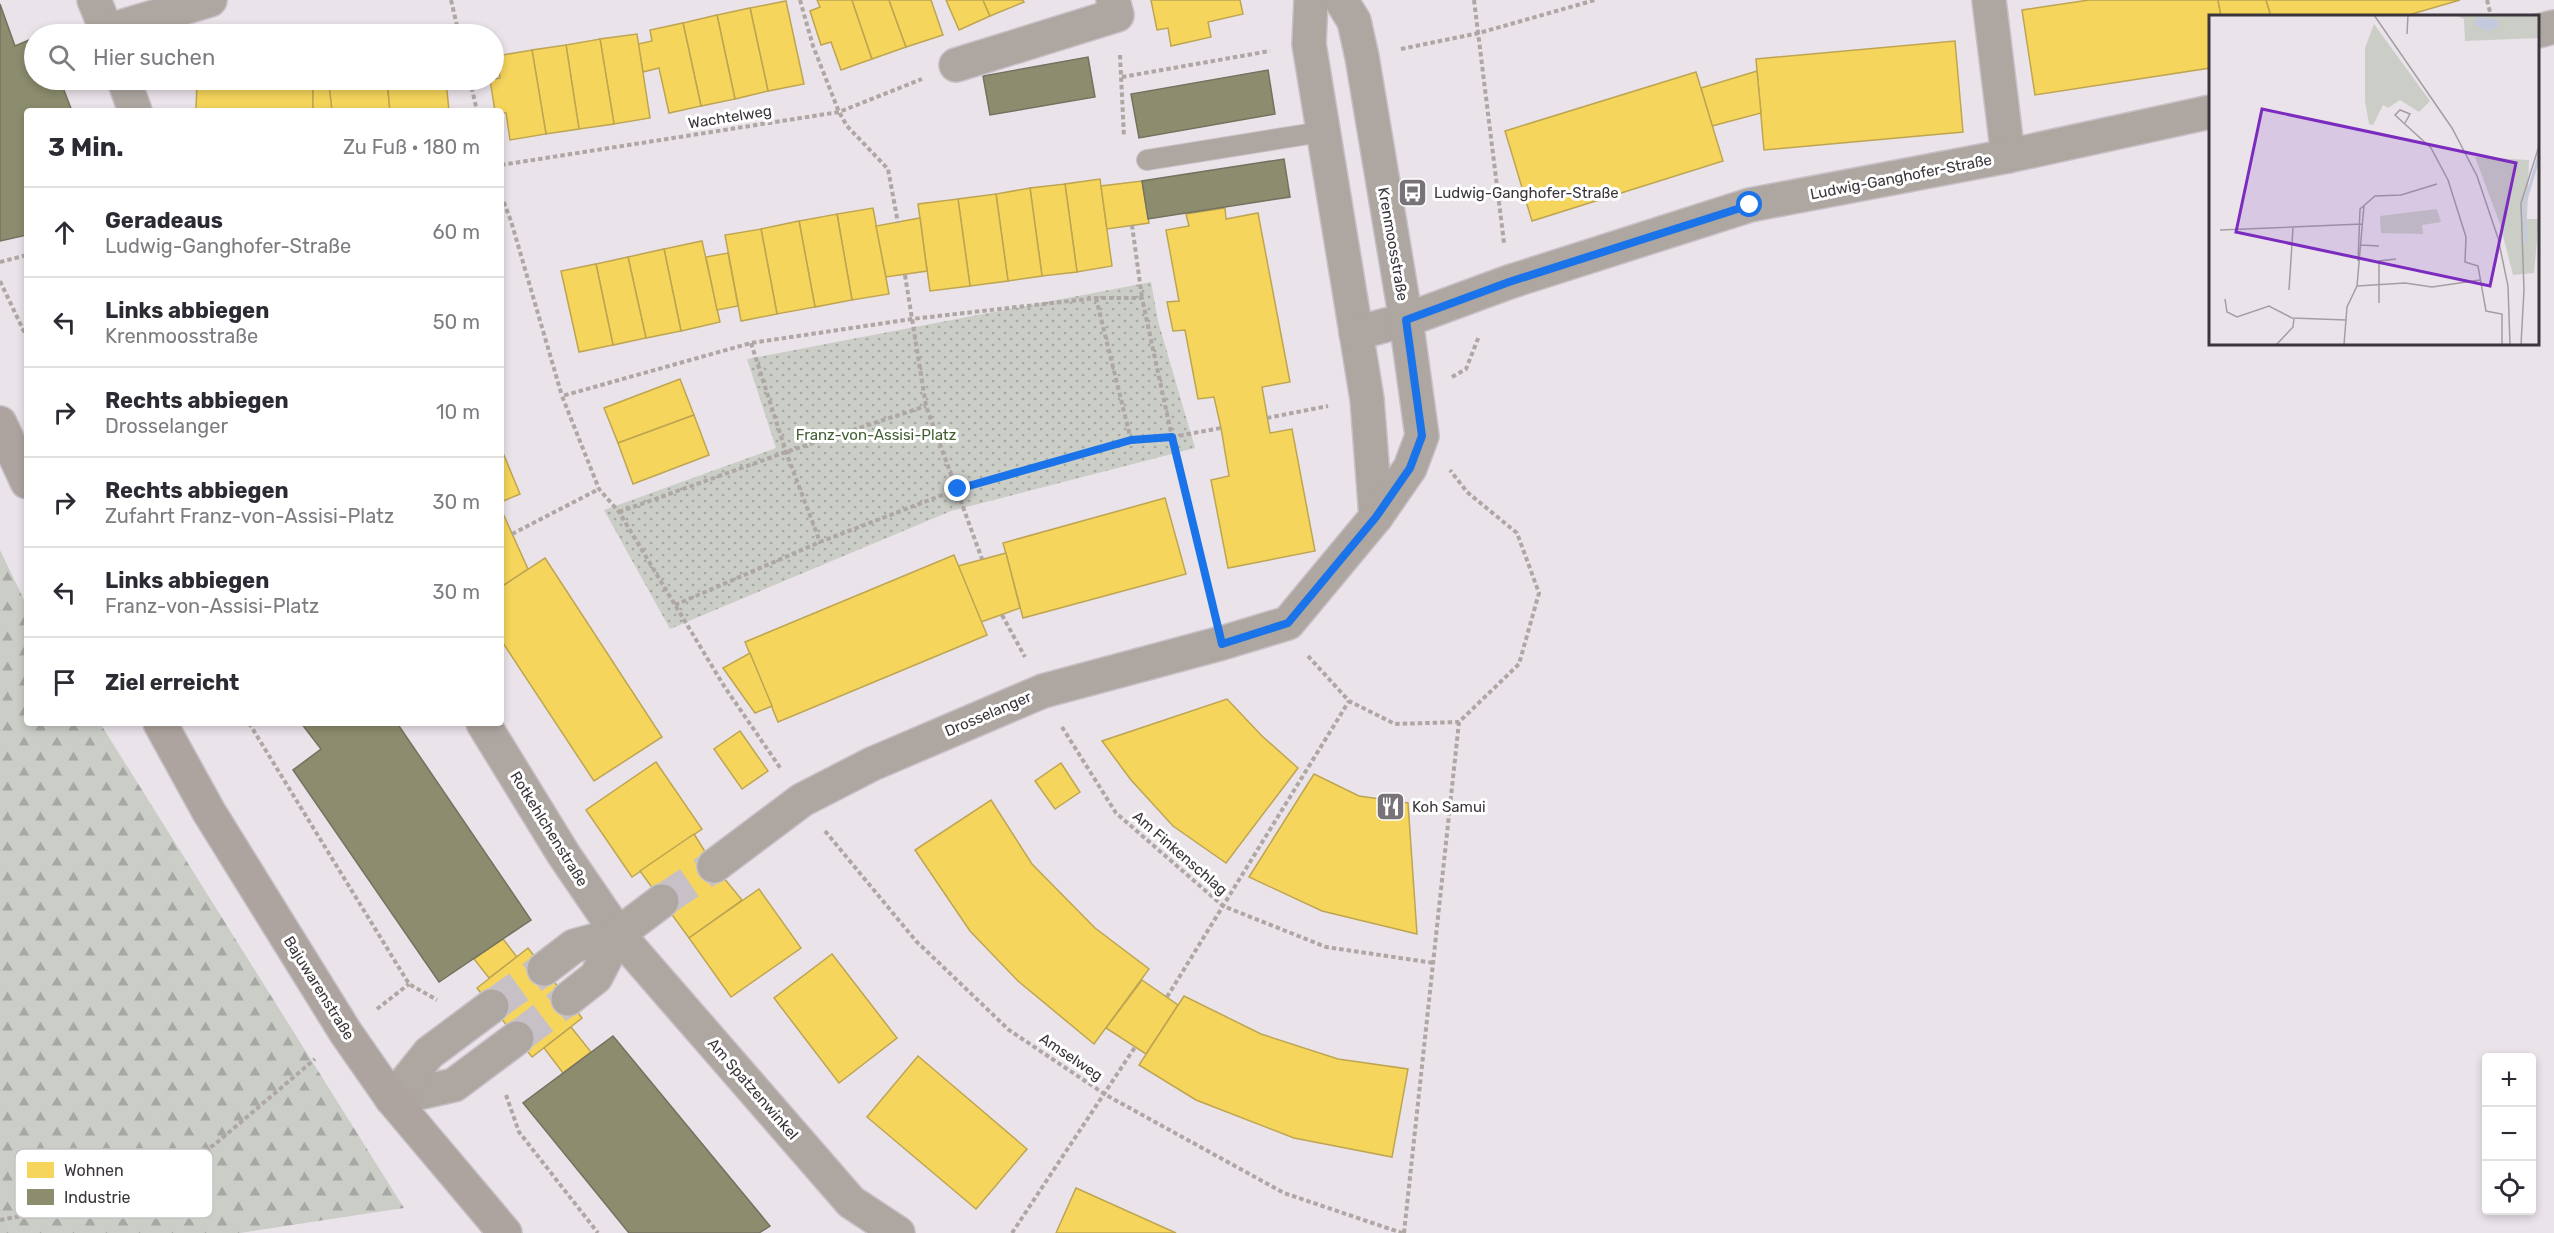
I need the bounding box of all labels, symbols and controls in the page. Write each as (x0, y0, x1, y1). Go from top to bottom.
inset map (2209, 15, 2539, 345)
search box (24, 24, 504, 90)
icon: search (45, 41, 78, 74)
text: Hier suchen (93, 44, 215, 71)
street label: Wachtelweg (687, 102, 773, 132)
text: 3 Min. (48, 132, 124, 163)
text: Zu Fuß · 180 m (343, 135, 480, 159)
street label: Ludwig-Ganghofer-Straße (1809, 151, 1993, 203)
bus stop icon: Ludwig-Ganghofer-Straße (1397, 177, 1429, 209)
place label: Ludwig-Ganghofer-Straße (1434, 184, 1619, 202)
street label: Krenmoosstraße (1374, 186, 1412, 302)
route start (1736, 191, 1762, 217)
text: Geradeaus (105, 207, 223, 234)
icon: ahead (48, 216, 81, 249)
text: 60 m (433, 220, 480, 244)
text: Ludwig-Ganghofer-Straße (105, 234, 351, 258)
text: Links abbiegen (105, 297, 269, 324)
icon: left (48, 306, 81, 339)
text: 50 m (433, 310, 480, 334)
text: Krenmoosstraße (105, 324, 258, 348)
text: Rechts abbiegen (105, 387, 289, 414)
icon: right (48, 396, 81, 429)
text: 10 m (436, 400, 480, 424)
text: Drosselanger (105, 414, 228, 438)
park label: Franz-von-Assisi-Platz (796, 426, 957, 444)
route end (944, 475, 970, 501)
text: Rechts abbiegen (105, 477, 289, 504)
icon: right (48, 486, 81, 519)
text: 30 m (433, 490, 480, 514)
text: Zufahrt Franz-von-Assisi-Platz (105, 504, 394, 528)
text: Links abbiegen (105, 567, 269, 594)
icon: left (48, 576, 81, 609)
text: 30 m (433, 580, 480, 604)
text: Franz-von-Assisi-Platz (105, 594, 319, 618)
icon: arrive (48, 666, 81, 699)
text: Ziel erreicht (105, 669, 239, 696)
street label: Drosselanger (942, 688, 1034, 740)
street label: Rotkehlchenstraße (506, 768, 592, 890)
restaurant icon: Koh Samui (1375, 791, 1407, 823)
place label: Koh Samui (1412, 798, 1486, 816)
street label: Am Finkenschlag (1129, 807, 1231, 899)
street label: Bajuwarenstraße (280, 933, 358, 1043)
street label: Amselweg (1036, 1029, 1106, 1085)
street label: Am Spatzenwinkel (704, 1035, 802, 1143)
map controls (2482, 1053, 2536, 1215)
button: + (2482, 1053, 2536, 1107)
button: − (2482, 1107, 2536, 1161)
legend (15, 1149, 213, 1218)
text: Wohnen (64, 1161, 124, 1180)
button: locate (2482, 1161, 2536, 1215)
text: Industrie (64, 1188, 131, 1207)

